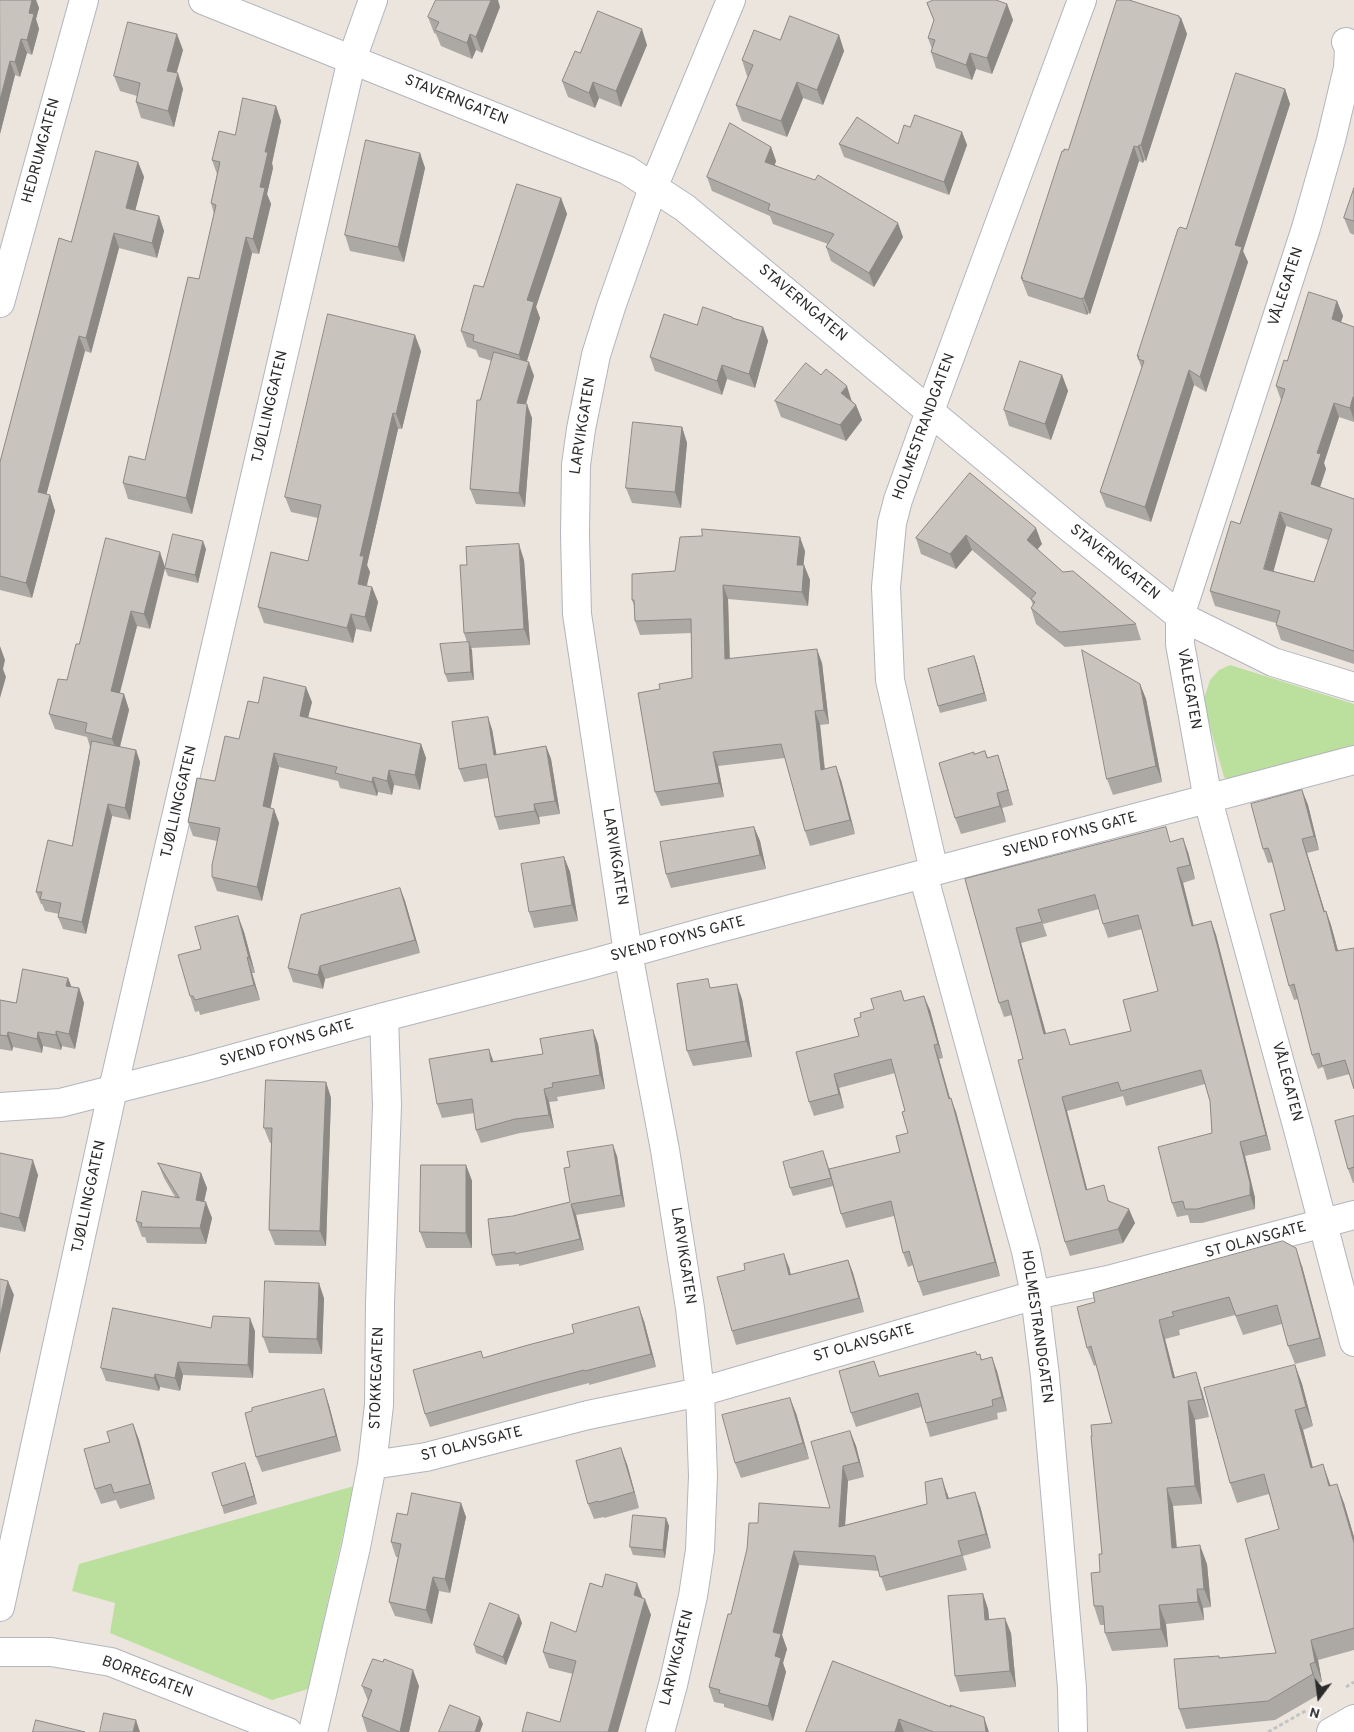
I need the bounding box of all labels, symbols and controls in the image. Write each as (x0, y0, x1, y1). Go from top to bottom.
street label: STAVERNGATEN (402, 72, 510, 130)
street label: HEDRUMGATEN (19, 96, 65, 206)
street label: VÅLEGATEN (1266, 245, 1308, 329)
street label: STAVERNGATEN (754, 262, 850, 346)
street label: TJØLLINGGATEN (249, 349, 293, 465)
street label: HOLMESTRANDGATEN (890, 351, 960, 503)
street label: LARVIKGATEN (567, 376, 601, 476)
street label: STAVERNGATEN (1066, 521, 1162, 605)
street label: VÅLEGATEN (1172, 647, 1204, 731)
street label: TJØLLINGGATEN (158, 744, 202, 860)
street label: LARVIKGATEN (597, 807, 631, 907)
street label: SVEND FOYNS GATE (1001, 809, 1139, 863)
street label: SVEND FOYNS GATE (609, 913, 747, 967)
street label: SVEND FOYNS GATE (218, 1016, 356, 1072)
street label: VÅLEGATEN (1267, 1040, 1305, 1124)
street label: TJØLLINGGATEN (69, 1139, 111, 1255)
street label: LARVIKGATEN (665, 1206, 699, 1306)
street label: ST OLAVSGATE (1204, 1219, 1308, 1263)
street label: HOLMESTRANDGATEN (1016, 1249, 1056, 1405)
street label: ST OLAVSGATE (812, 1321, 916, 1367)
street label: STOKKEGATEN (367, 1326, 389, 1430)
street label: ST OLAVSGATE (419, 1424, 525, 1466)
street label: LARVIKGATEN (657, 1608, 699, 1708)
street label: BORREGATEN (99, 1653, 195, 1703)
north arrow (1294, 1672, 1344, 1722)
text: N (1308, 1702, 1322, 1721)

